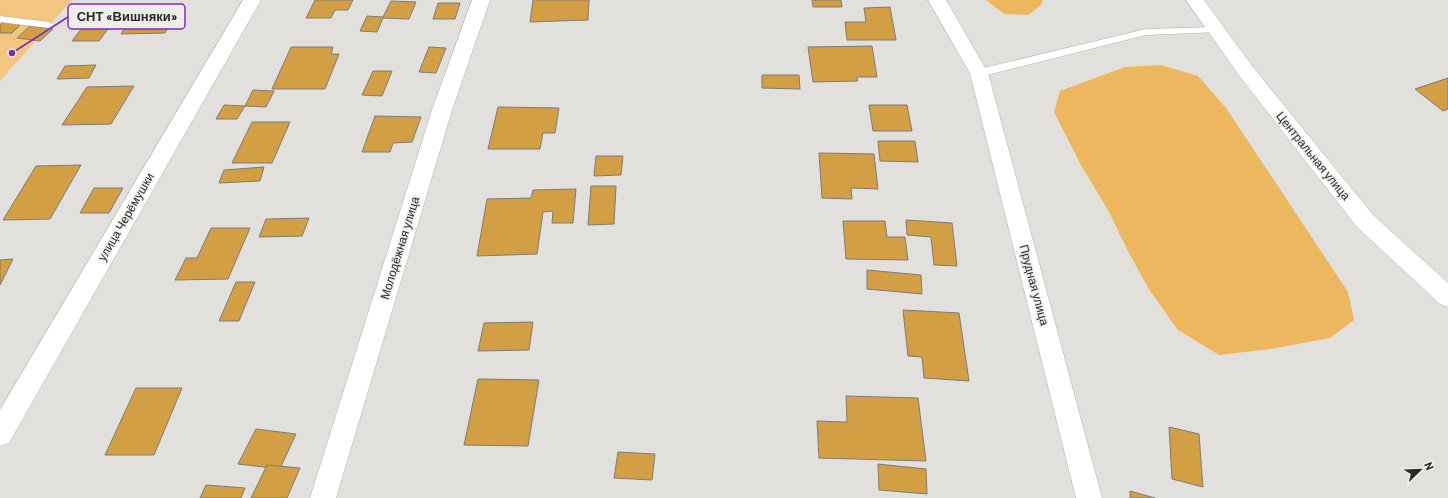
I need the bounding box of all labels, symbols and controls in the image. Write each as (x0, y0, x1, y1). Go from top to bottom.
callout: СНТ «Вишняки» (68, 4, 185, 29)
text: СНТ «Вишняки» (77, 8, 177, 24)
street label: Центральная улица (1273, 108, 1354, 203)
street label: улица Черёмушки (94, 170, 157, 264)
street label: Молодёжная улица (377, 194, 422, 301)
street label: Прудная улица (1017, 243, 1053, 327)
north arrow (1400, 450, 1440, 490)
text: N (1422, 460, 1437, 472)

